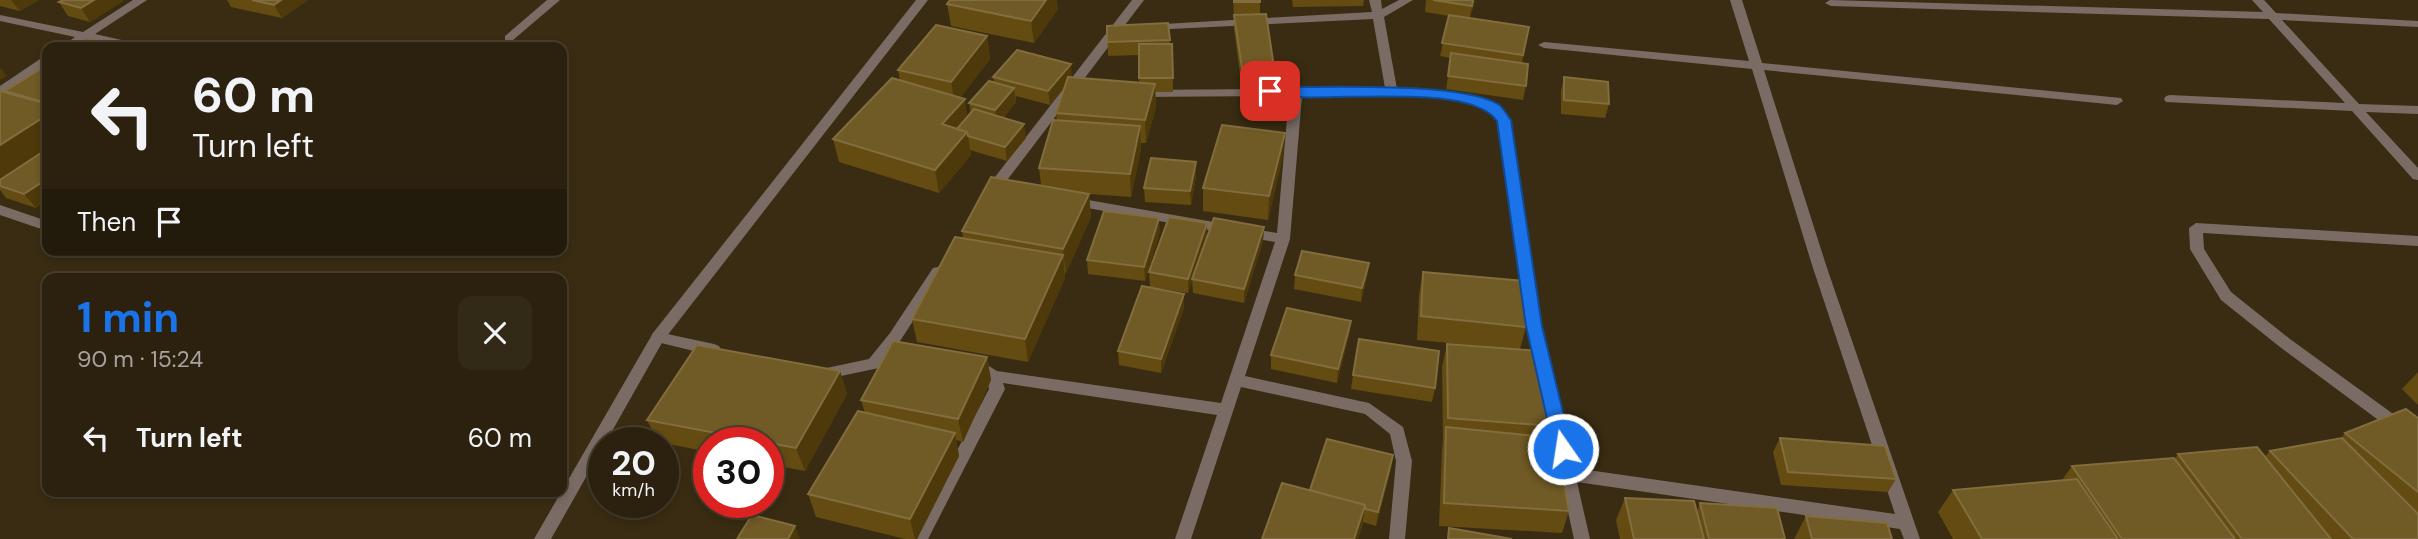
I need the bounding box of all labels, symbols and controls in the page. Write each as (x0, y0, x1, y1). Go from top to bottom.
pin (1240, 61, 1300, 121)
text: 60 m (192, 63, 315, 127)
icon: left (77, 70, 168, 161)
icon: arrive (1251, 72, 1289, 110)
text: Turn left (192, 125, 314, 167)
icon: arrive (150, 203, 188, 241)
text: Then (77, 205, 136, 239)
text: 1 min (77, 290, 179, 345)
button: close (458, 296, 532, 370)
text: 90 m · 15:24 (77, 344, 203, 374)
position arrow (1526, 412, 1600, 486)
icon: left (77, 419, 115, 457)
text: Turn left (136, 421, 243, 455)
text: 60 m (468, 421, 532, 455)
speed limit sign: 30 (693, 427, 784, 518)
text: 20 (611, 440, 656, 486)
text: km/h (612, 478, 655, 502)

